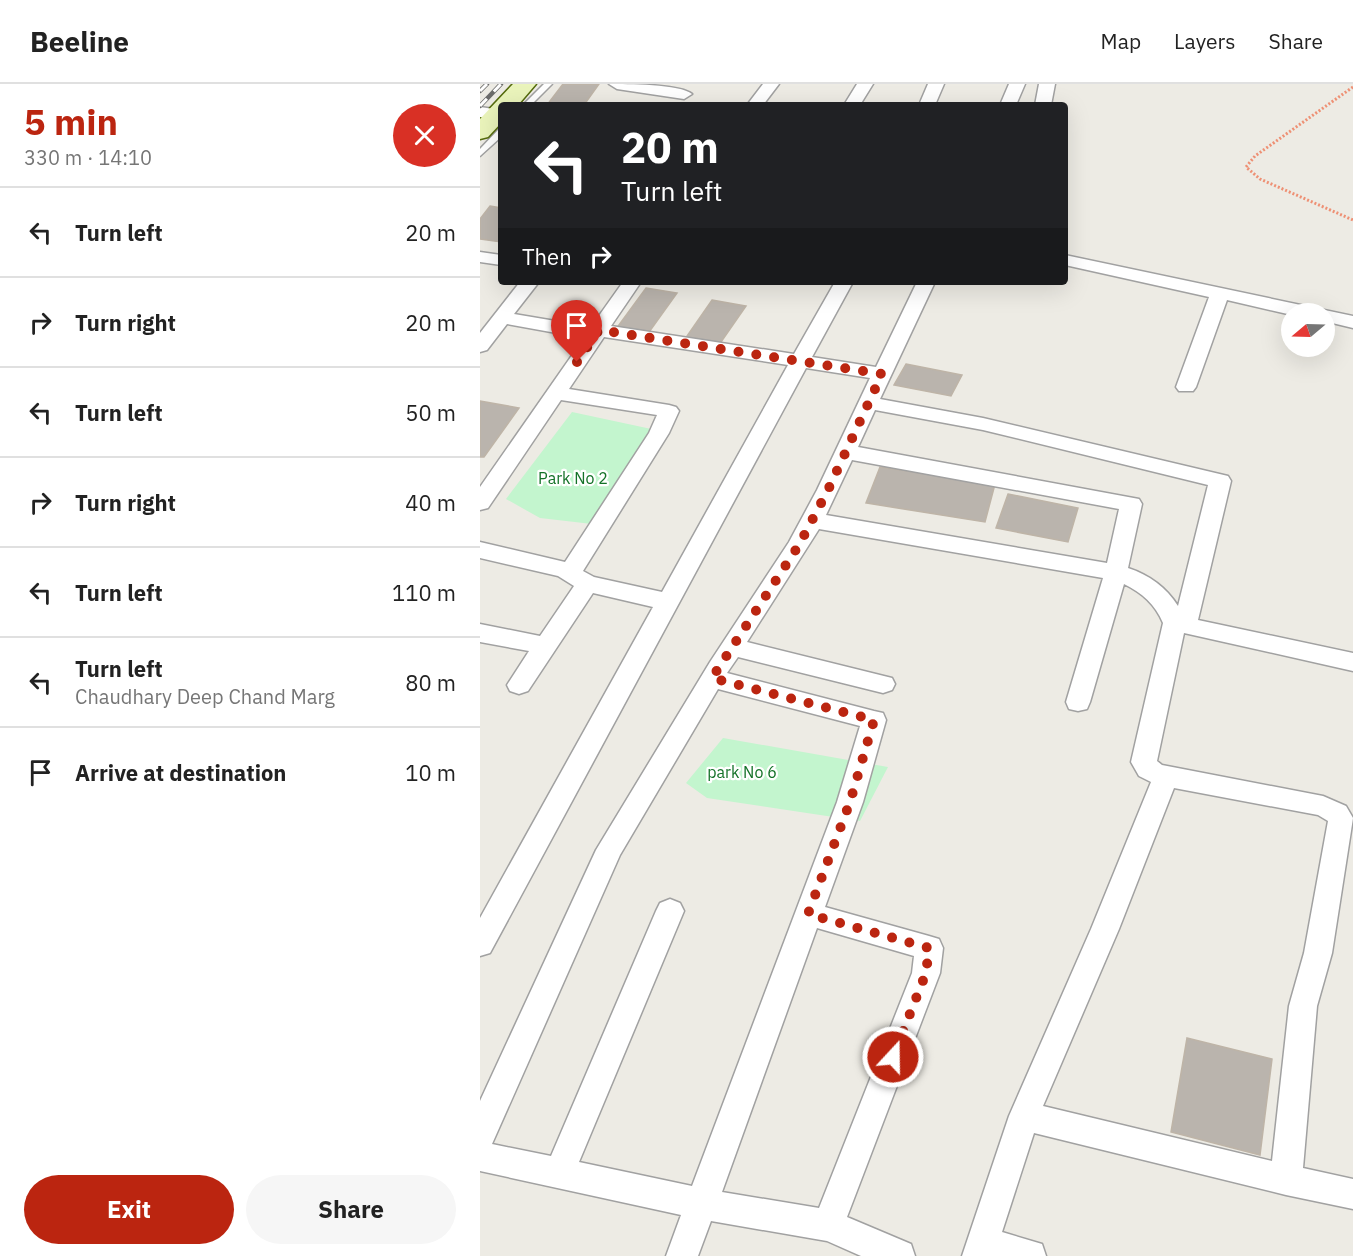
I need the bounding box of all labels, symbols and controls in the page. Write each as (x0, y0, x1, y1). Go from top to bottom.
text: Beeline (30, 23, 129, 60)
text: Map (1101, 27, 1141, 55)
text: Layers (1174, 27, 1236, 55)
text: Share (1269, 27, 1323, 55)
text: 5 min (24, 98, 118, 145)
button: close (393, 104, 456, 167)
text: 20 m (621, 120, 719, 175)
icon: left (522, 126, 600, 204)
text: 330 m · 14:10 (24, 144, 152, 171)
text: Turn left (621, 173, 722, 208)
icon: left (24, 216, 57, 249)
text: Turn left (75, 218, 163, 247)
text: 20 m (405, 218, 456, 247)
icon: right (584, 240, 617, 273)
text: Then (522, 242, 572, 271)
pin (551, 300, 602, 362)
north arrow (1281, 303, 1335, 357)
map controls (1281, 303, 1335, 357)
icon: right (24, 306, 57, 339)
text: Turn right (75, 308, 176, 337)
text: 20 m (405, 308, 456, 337)
icon: arrive (560, 309, 593, 342)
icon: left (24, 396, 57, 429)
text: Turn left (75, 398, 163, 427)
text: 50 m (405, 398, 456, 427)
park label: Park No 2 (538, 468, 608, 488)
icon: right (24, 486, 57, 519)
text: Turn right (75, 488, 176, 517)
text: 40 m (405, 488, 456, 517)
icon: left (24, 576, 57, 609)
text: Turn left (75, 578, 163, 607)
text: 110 m (392, 578, 456, 607)
text: Turn left (75, 654, 163, 683)
icon: left (24, 666, 57, 699)
text: 80 m (405, 668, 456, 697)
text: Chaudhary Deep Chand Marg (75, 683, 335, 710)
icon: arrive (24, 756, 57, 789)
text: Arrive at destination (75, 758, 286, 787)
text: 10 m (405, 758, 456, 787)
park label: park No 6 (707, 762, 777, 782)
position arrow (861, 1025, 925, 1089)
button: Exit (24, 1175, 234, 1244)
button: Share (246, 1175, 456, 1244)

